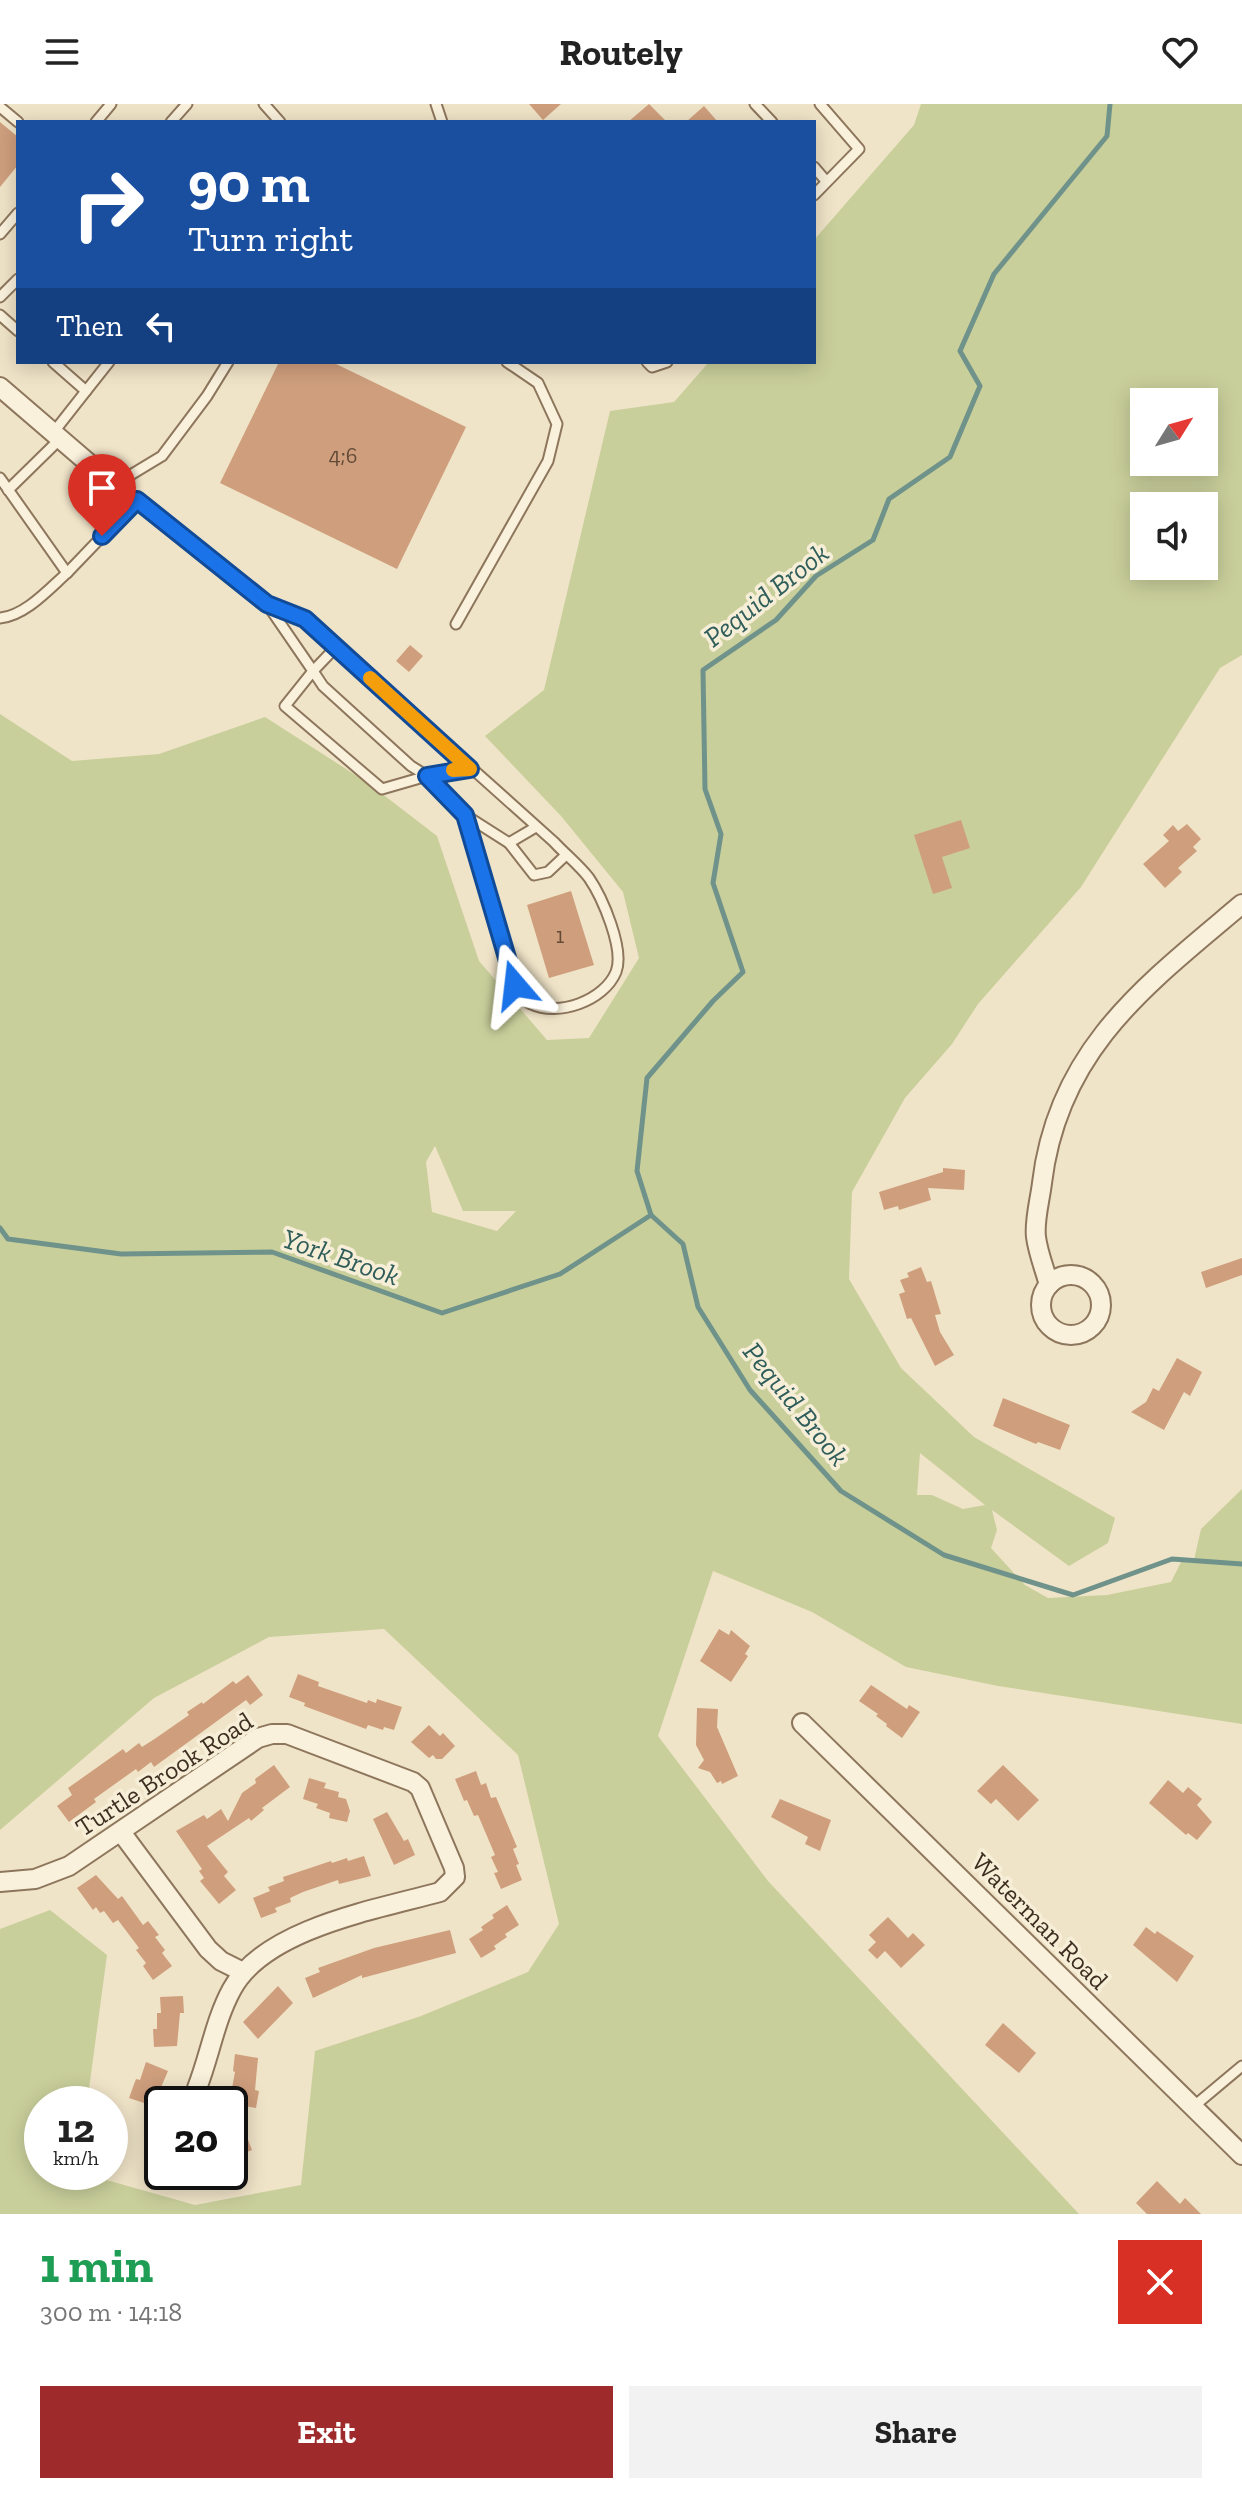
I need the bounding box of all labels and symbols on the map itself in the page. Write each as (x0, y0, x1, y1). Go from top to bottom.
north arrow (1130, 388, 1218, 476)
house number: 4;6 (329, 442, 357, 469)
pin (68, 454, 136, 536)
water label: Pequid Brook (697, 536, 835, 654)
house number: 1 (556, 922, 565, 949)
position arrow (473, 943, 557, 1027)
water label: York Brook (278, 1222, 404, 1292)
water label: Pequid Brook (736, 1336, 856, 1472)
street label: Turtle Brook Road (69, 1705, 259, 1843)
street label: Waterman Road (965, 1846, 1115, 1996)
speed limit sign: 20 (144, 2086, 248, 2190)

